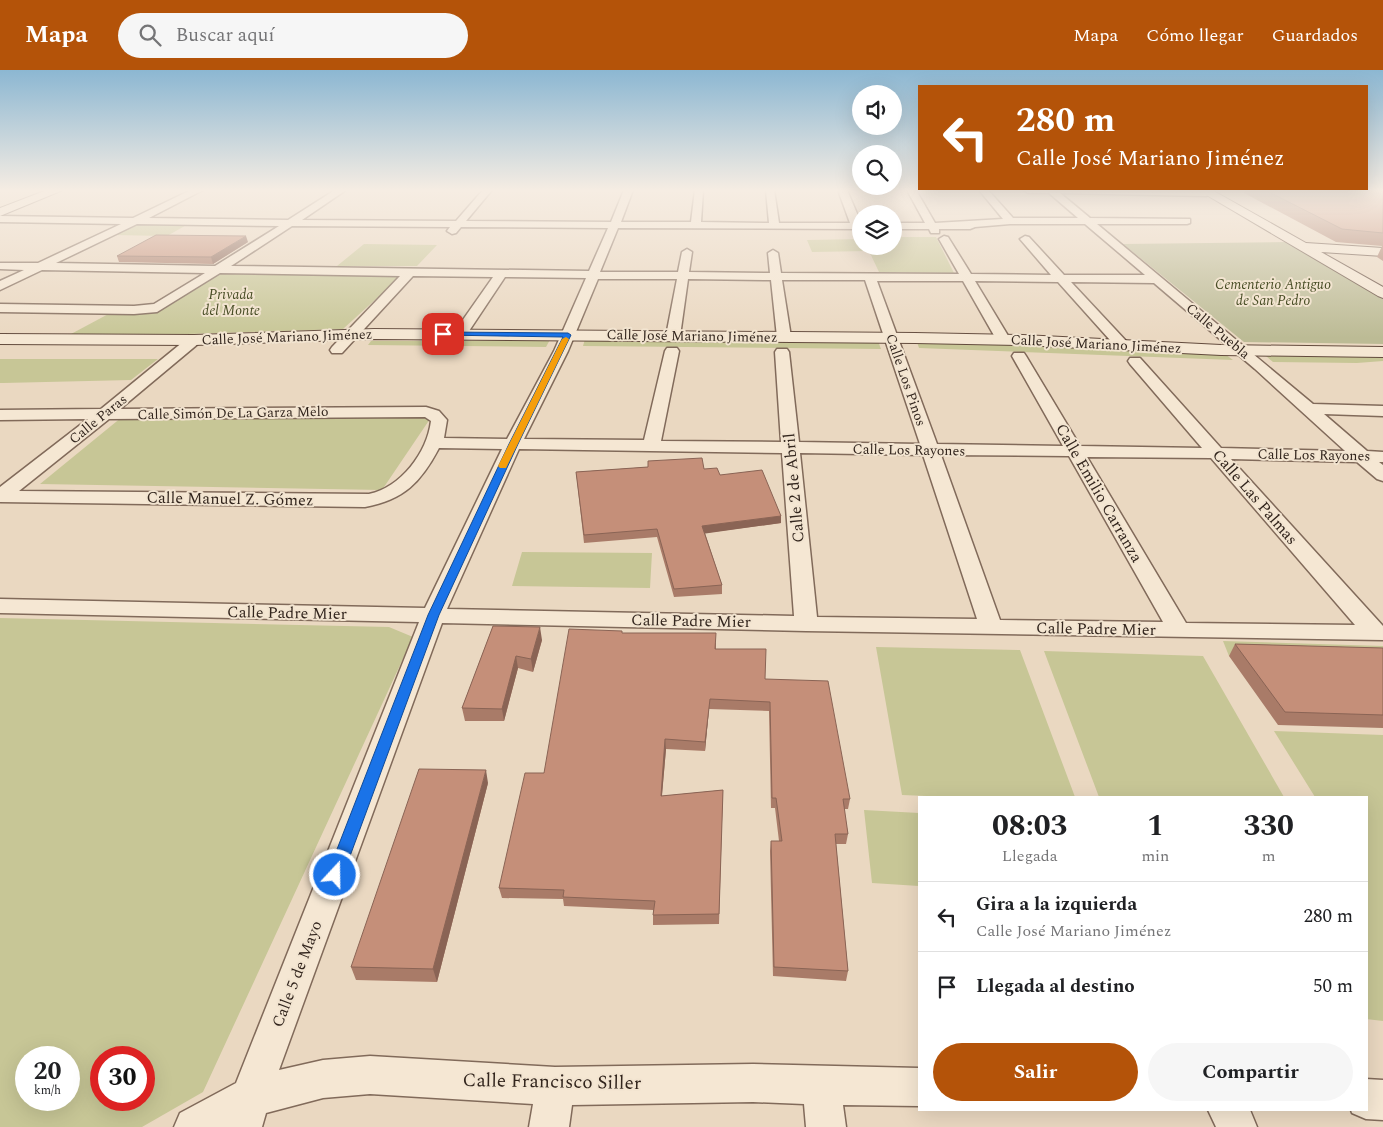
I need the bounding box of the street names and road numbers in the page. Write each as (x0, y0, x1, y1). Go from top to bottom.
street label: Calle Puebla (1181, 298, 1255, 364)
street label: Calle José Mariano Jiménez (201, 324, 373, 350)
street label: Calle José Mariano Jiménez (606, 324, 778, 348)
street label: Calle José Mariano Jiménez (1010, 329, 1182, 359)
street label: Calle Los Pinos (880, 331, 932, 429)
street label: Calle Paras (64, 389, 132, 449)
street label: Calle Simón De La Garza Melo (137, 401, 329, 425)
street label: Calle Emilio Carranza (1049, 419, 1149, 567)
street label: Calle 2 de Abril (777, 432, 811, 544)
street label: Calle Los Rayones (852, 439, 966, 461)
street label: Calle Las Palmas (1207, 444, 1303, 550)
street label: Calle Los Rayones (1257, 444, 1371, 466)
street label: Calle Manuel Z. Gómez (146, 486, 314, 512)
street label: Calle Padre Mier (227, 600, 347, 626)
street label: Calle Padre Mier (631, 608, 751, 634)
street label: Calle Padre Mier (1036, 616, 1156, 642)
street label: Calle 5 de Mayo (266, 917, 328, 1031)
street label: Calle Francisco Siller (462, 1066, 642, 1098)

